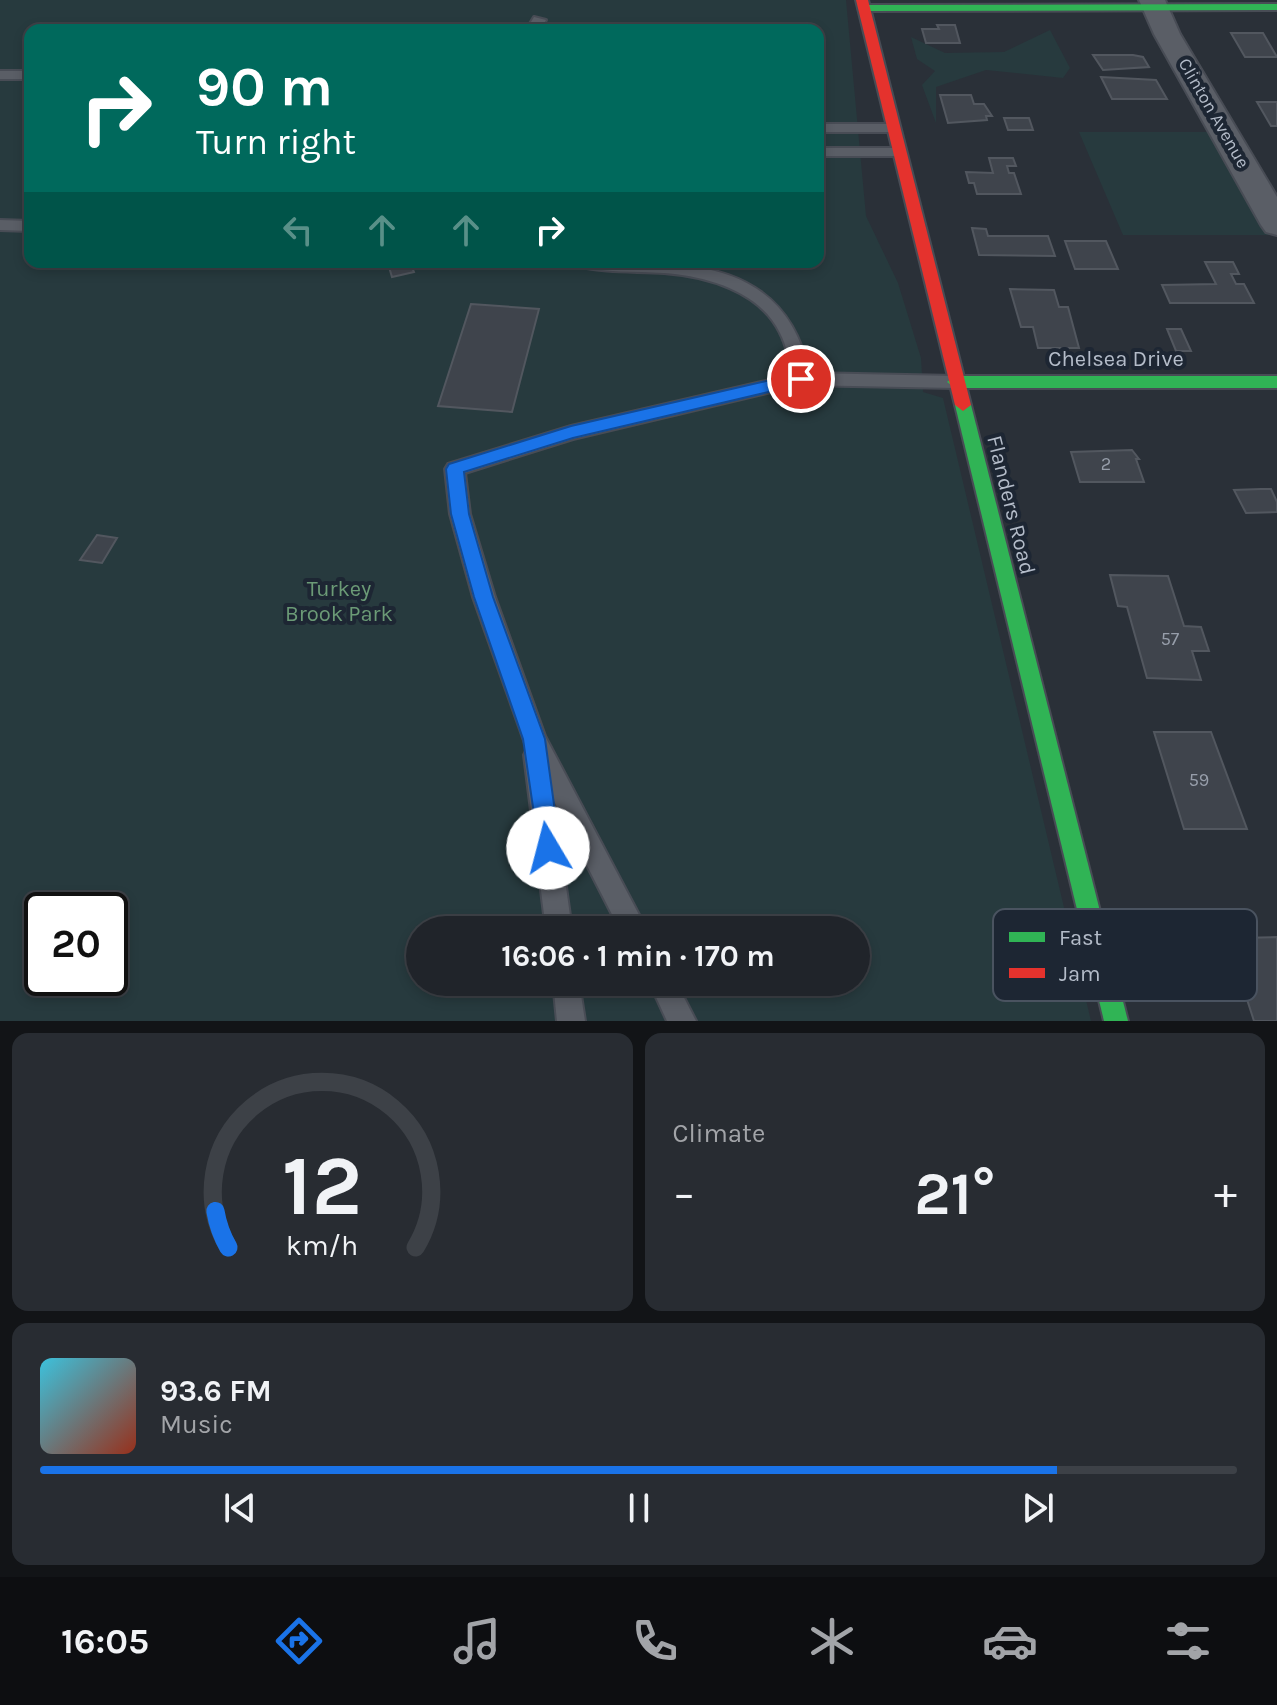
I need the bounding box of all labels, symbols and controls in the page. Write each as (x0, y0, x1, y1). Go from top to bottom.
text: 90 m (196, 54, 333, 119)
street label: Clinton Avenue (1174, 54, 1254, 172)
icon: right (64, 56, 168, 160)
text: Turn right (196, 121, 356, 163)
icon: left (276, 208, 320, 252)
icon: ahead (360, 208, 404, 252)
icon: ahead (444, 208, 488, 252)
icon: right (528, 208, 572, 252)
pin (767, 345, 835, 413)
street label: Chelsea Drive (1048, 346, 1184, 372)
icon: arrive (779, 357, 823, 401)
street label: Flanders Road (981, 433, 1041, 577)
house number: 2 (1101, 453, 1111, 475)
park label: Turkey Brook Park (285, 576, 393, 627)
house number: 57 (1161, 628, 1180, 650)
house number: 59 (1189, 769, 1209, 791)
position arrow (506, 806, 590, 890)
speed limit sign: 20 (24, 892, 128, 996)
legend (993, 909, 1257, 1001)
text: Fast (1059, 925, 1102, 951)
text: 16:06 · 1 min · 170 m (501, 938, 775, 974)
text: Jam (1059, 961, 1101, 987)
text: Climate (673, 1118, 765, 1149)
text: 12 (282, 1138, 362, 1235)
text: 21° (914, 1159, 995, 1229)
text: − (673, 1168, 696, 1219)
text: + (1214, 1168, 1237, 1219)
text: km/h (286, 1229, 358, 1262)
text: 93.6 FM (160, 1373, 272, 1409)
text: Music (160, 1409, 233, 1440)
icon: previous (218, 1486, 262, 1530)
icon: pause (617, 1486, 661, 1530)
icon: next (1016, 1486, 1060, 1530)
icon: directions (271, 1613, 327, 1669)
icon: music (449, 1613, 505, 1669)
icon: phone (627, 1613, 683, 1669)
icon: climate (804, 1613, 860, 1669)
icon: car (982, 1613, 1038, 1669)
icon: filters (1160, 1613, 1216, 1669)
text: 16:05 (61, 1620, 149, 1662)

